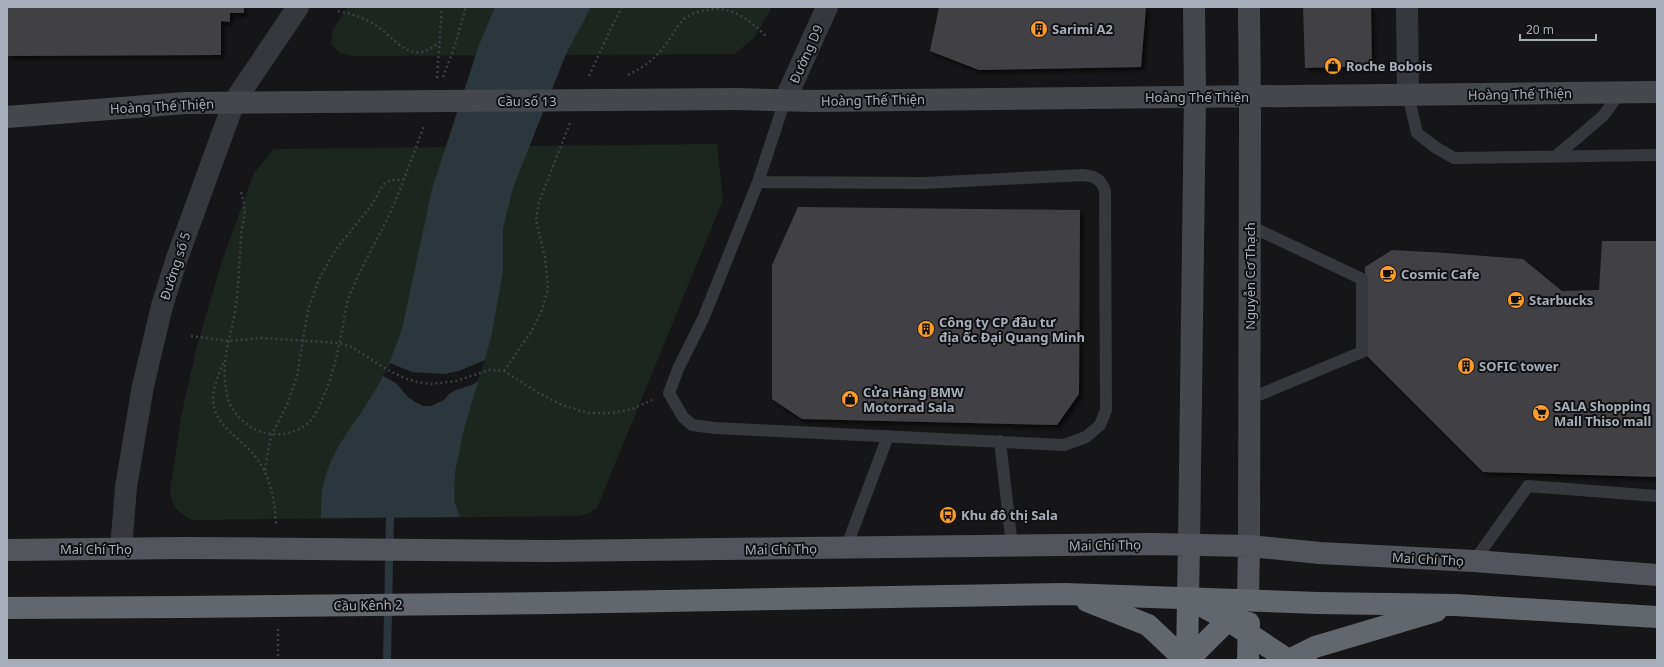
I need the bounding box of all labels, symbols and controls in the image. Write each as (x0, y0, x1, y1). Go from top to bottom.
scale bar (1520, 16, 1596, 42)
building icon: Sarimi A2 (1029, 19, 1049, 39)
place label: Sarimi A2 (1052, 20, 1113, 38)
text: 20 m (1526, 21, 1554, 38)
street label: Đường D9 (785, 22, 827, 86)
shop icon: Roche Bobois (1323, 56, 1343, 76)
place label: Roche Bobois (1346, 57, 1432, 75)
street label: Hoàng Thế Thiện (1468, 84, 1572, 104)
street label: Hoàng Thế Thiện (1145, 88, 1249, 106)
street label: Hoàng Thế Thiện (821, 90, 925, 110)
street label: Cầu số 13 (497, 92, 557, 110)
street label: Hoàng Thế Thiện (110, 94, 214, 118)
street label: Nguyễn Cơ Thạch (1241, 222, 1259, 330)
street label: Đường số 5 (156, 230, 194, 302)
cafe icon: Cosmic Cafe (1378, 264, 1398, 284)
place label: Cosmic Cafe (1401, 265, 1480, 283)
cafe icon: Starbucks (1506, 290, 1526, 310)
place label: Starbucks (1529, 291, 1593, 309)
place label: Công ty CP đầu tư địa ốc Đại Quang Minh (939, 313, 1085, 346)
building icon: Công ty CP đầu tư địa ốc Đại Quang Minh (916, 319, 936, 339)
building icon: SOFIC tower (1456, 356, 1476, 376)
place label: SOFIC tower (1479, 357, 1559, 375)
place label: Cửa Hàng BMW Motorrad Sala (863, 383, 964, 416)
shop icon: Cửa Hàng BMW Motorrad Sala (840, 389, 860, 409)
place label: SALA Shopping Mall Thiso mall (1554, 397, 1651, 430)
supermarket icon: SALA Shopping Mall Thiso mall (1531, 403, 1551, 423)
bus stop icon: Khu đô thị Sala (938, 505, 958, 525)
place label: Khu đô thị Sala (961, 506, 1058, 524)
street label: Mai Chí Thọ (1069, 535, 1141, 555)
street label: Mai Chí Thọ (745, 539, 817, 559)
street label: Mai Chí Thọ (60, 540, 132, 558)
street label: Mai Chí Thọ (1392, 548, 1465, 570)
street label: Cầu Kênh 2 (333, 595, 403, 615)

